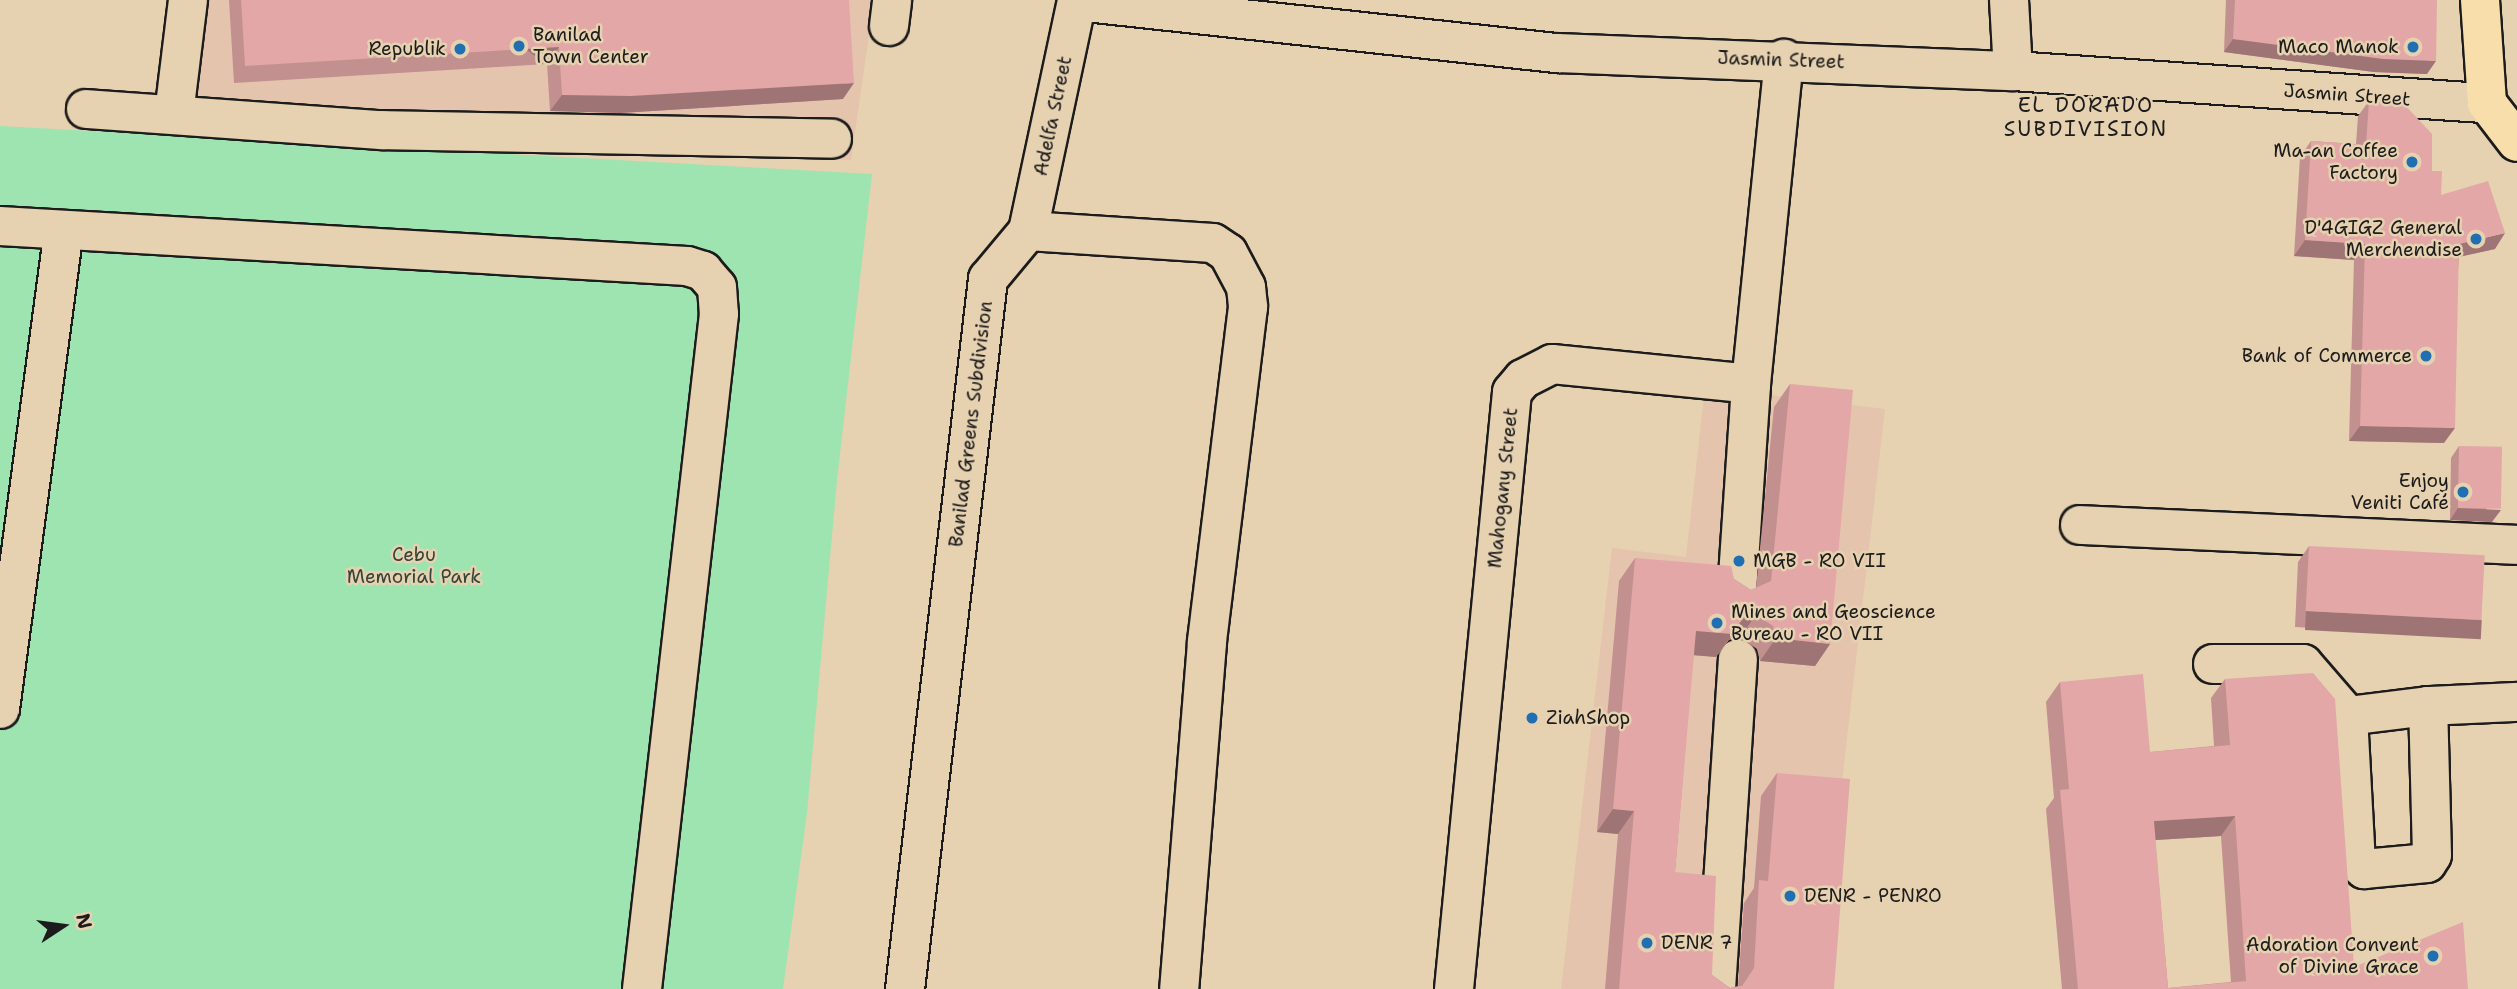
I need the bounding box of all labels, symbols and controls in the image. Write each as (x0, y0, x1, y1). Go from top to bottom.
place label: Banilad Town Center (533, 24, 649, 68)
place label: Maco Manok (2278, 36, 2399, 58)
place label: Republik (368, 38, 446, 60)
marker: Banilad Town Center (511, 38, 527, 54)
marker: Maco Manok (2405, 39, 2421, 55)
marker: Republik (452, 41, 468, 57)
street label: Jasmin Street (1717, 46, 1845, 74)
street label: Adelfa Street (1029, 54, 1077, 178)
street label: Jasmin Street (2283, 79, 2411, 111)
district label: EL DORADO SUBDIVISION (2005, 92, 2167, 142)
place label: Ma-an Coffee Factory (2273, 140, 2398, 184)
marker: Ma-an Coffee Factory (2404, 154, 2420, 170)
place label: D'4GIGZ General Merchendise (2304, 217, 2462, 261)
marker: D'4GIGZ General Merchendise (2468, 231, 2484, 247)
street label: Banilad Greens Subdivision (945, 300, 997, 548)
place label: Bank of Commerce (2242, 345, 2412, 367)
marker: Bank of Commerce (2418, 348, 2434, 364)
street label: Mahogany Street (1483, 407, 1523, 569)
place label: Enjoy Veniti Café (2351, 470, 2449, 514)
marker: Enjoy Veniti Café (2455, 484, 2471, 500)
park label: Cebu Memorial Park (347, 544, 481, 588)
place label: MGB - RO VII (1753, 550, 1886, 572)
marker: MGB - RO VII (1731, 553, 1747, 569)
place label: Mines and Geoscience Bureau - RO VII (1731, 601, 1936, 645)
marker: Mines and Geoscience Bureau - RO VII (1709, 615, 1725, 631)
place label: ZiahShop (1546, 707, 1630, 729)
marker: ZiahShop (1524, 710, 1540, 726)
place label: DENR - PENRO (1804, 885, 1942, 907)
marker: DENR - PENRO (1782, 888, 1798, 904)
north arrow (28, 891, 98, 961)
text: N (70, 911, 98, 931)
place label: DENR 7 (1661, 932, 1733, 954)
place label: Adoration Convent of Divine Grace (2246, 934, 2419, 978)
marker: DENR 7 (1639, 935, 1655, 951)
marker: Adoration Convent of Divine Grace (2425, 948, 2441, 964)

